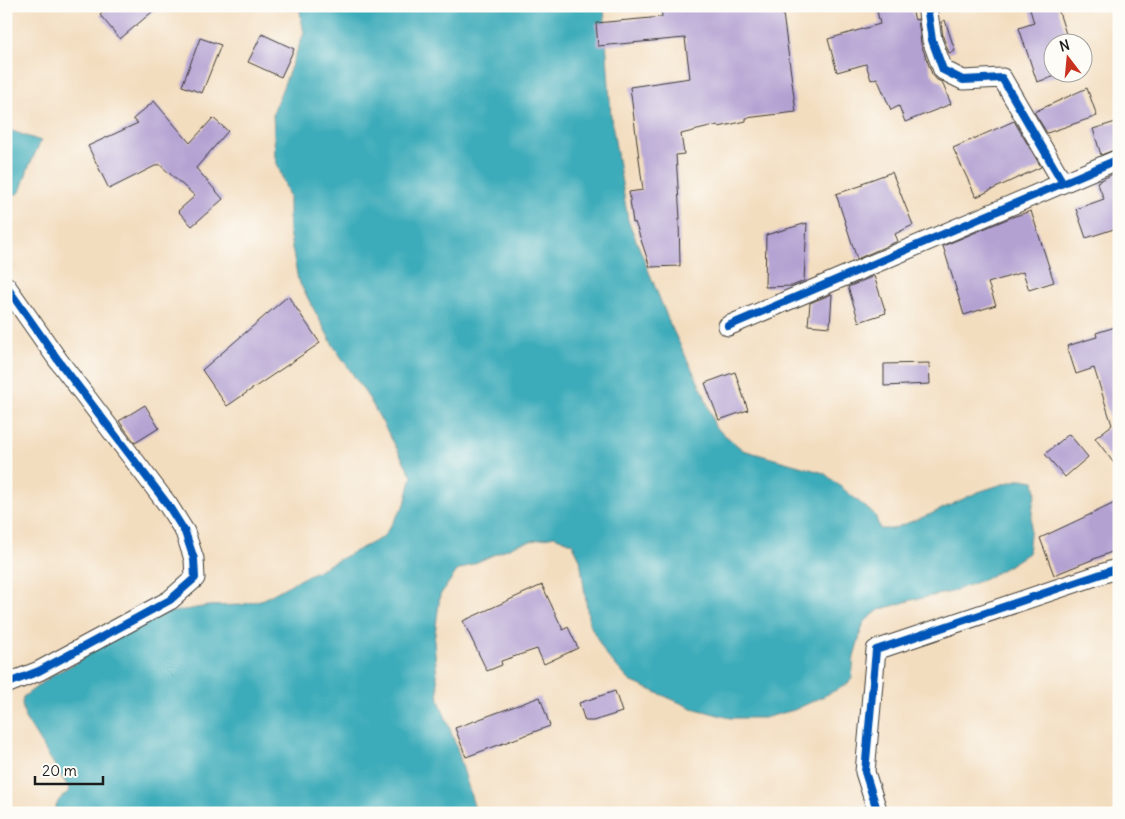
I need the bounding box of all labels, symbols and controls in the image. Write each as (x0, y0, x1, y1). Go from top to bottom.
north arrow (1042, 32, 1092, 82)
text: N (1057, 36, 1072, 55)
scale bar (35, 754, 102, 786)
text: 20 m (42, 761, 77, 780)

